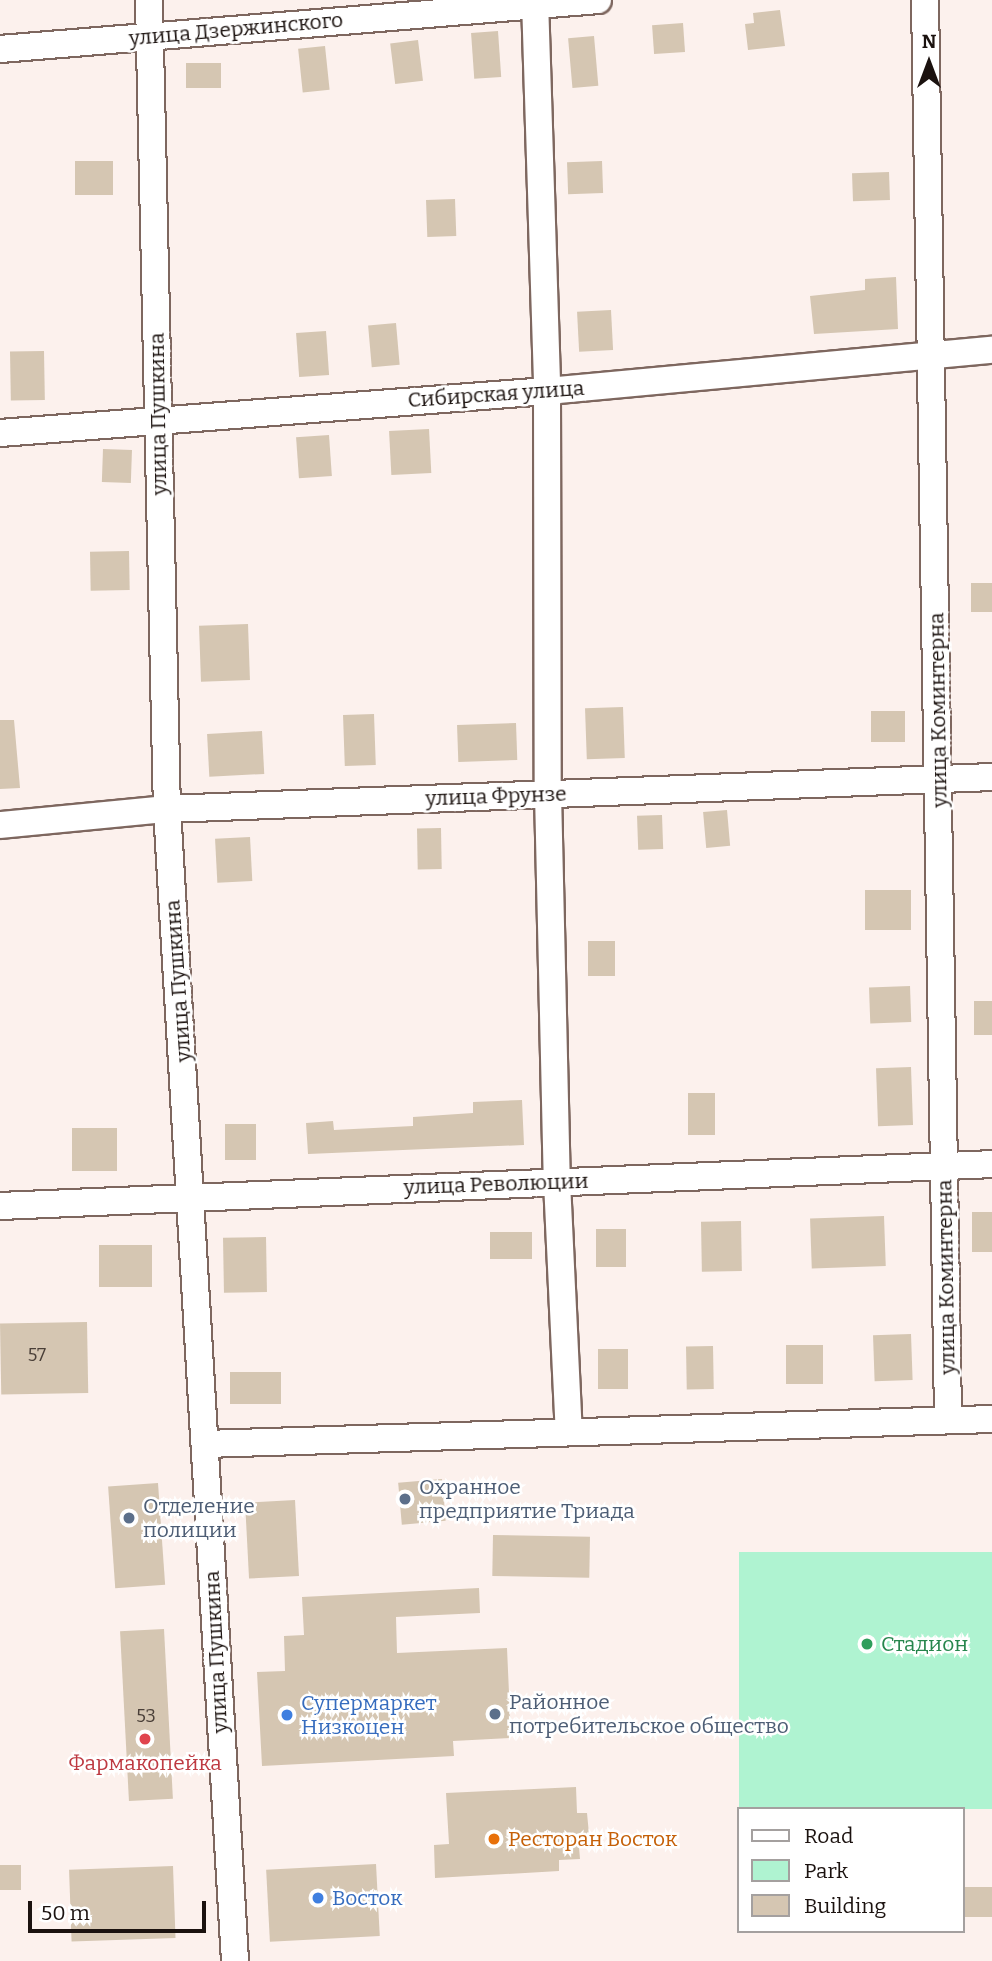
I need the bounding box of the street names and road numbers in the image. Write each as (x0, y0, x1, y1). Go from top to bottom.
street label: улица Дзержинского (128, 7, 344, 51)
street label: улица Пушкина (144, 332, 172, 496)
street label: Сибирская улица (407, 375, 585, 413)
street label: улица Коминтерна (924, 612, 952, 808)
street label: улица Фрунзе (425, 781, 567, 811)
street label: улица Пушкина (160, 899, 196, 1063)
street label: улица Революции (403, 1168, 589, 1200)
street label: улица Коминтерна (932, 1179, 960, 1375)
street label: улица Пушкина (199, 1570, 233, 1734)

